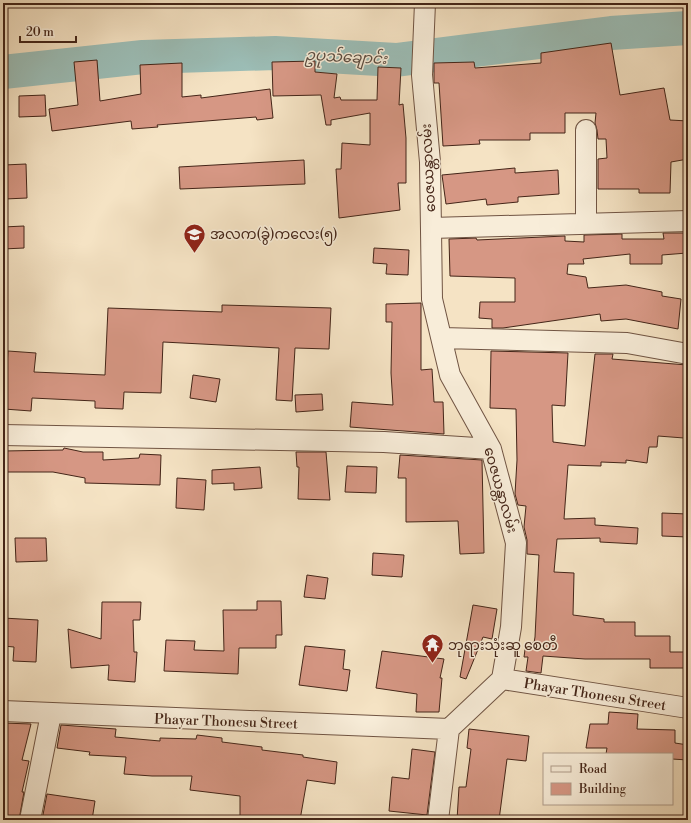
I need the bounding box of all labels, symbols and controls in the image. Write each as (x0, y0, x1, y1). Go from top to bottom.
scale bar (20, 18, 76, 44)
text: 20 m (26, 25, 54, 40)
water label: ဥပုသ်ချောင်း (304, 44, 388, 71)
street label: ဝေဇယန္တာလမ်း (416, 123, 442, 213)
school or university icon: အလက(ခွဲ)ကလေး(၅) (181, 221, 207, 254)
place label: အလက(ခွဲ)ကလေး(၅) (210, 226, 338, 246)
street label: ဝေဇယန္တာလမ်း (477, 445, 523, 536)
temple icon: ဘုရားသုံးဆူ စေတီ (419, 632, 445, 665)
place label: ဘုရားသုံးဆူ စေတီ (448, 635, 558, 657)
street label: Phayar Thonesu Street (522, 675, 667, 715)
street label: Phayar Thonesu Street (154, 710, 298, 734)
legend (543, 753, 673, 805)
text: Road (579, 762, 607, 777)
text: Building (578, 782, 627, 797)

